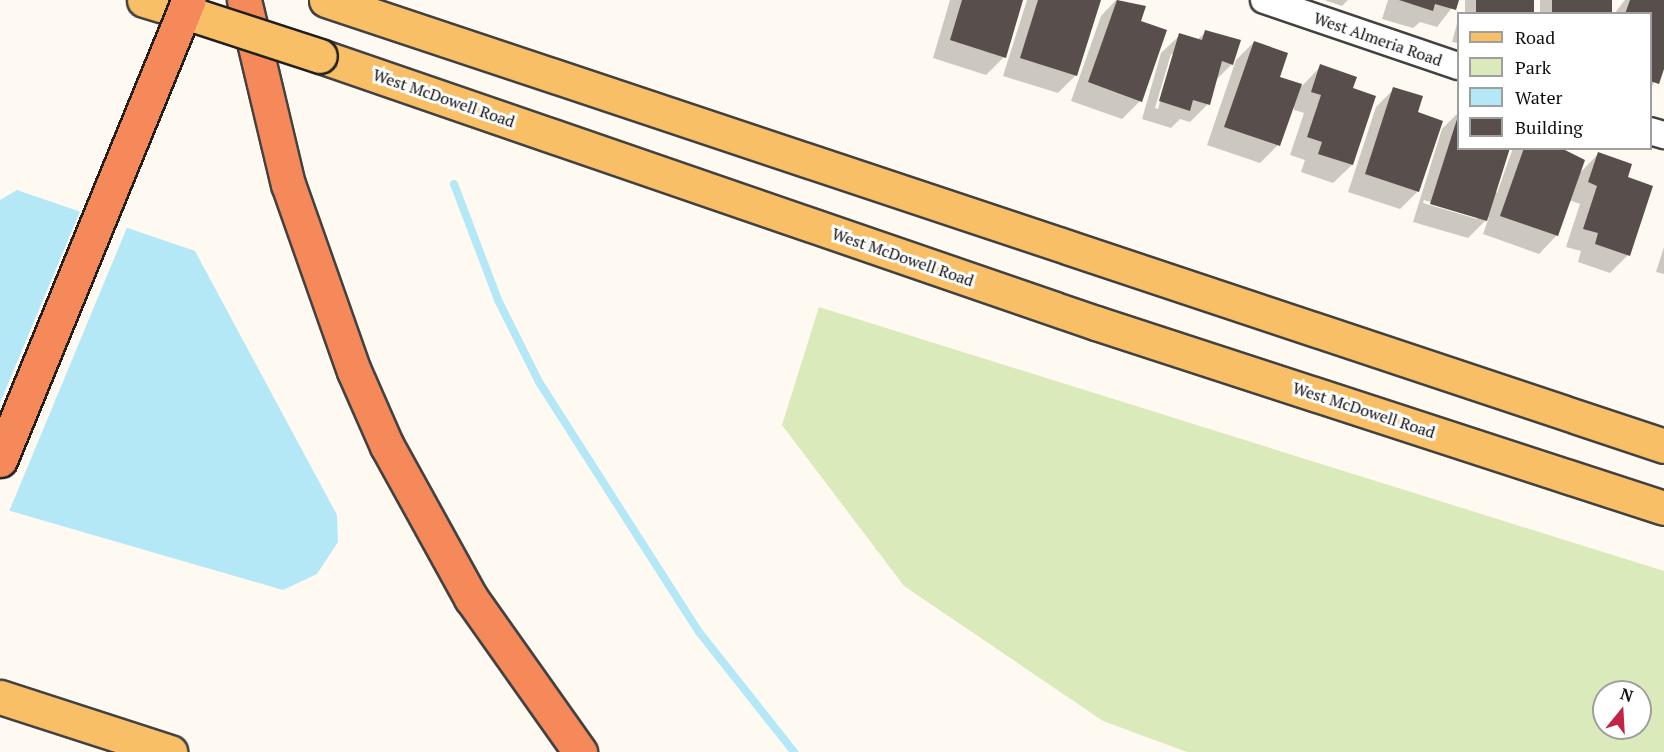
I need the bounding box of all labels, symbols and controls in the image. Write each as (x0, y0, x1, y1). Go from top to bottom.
street label: West Almeria Road (1311, 8, 1445, 70)
legend (1457, 12, 1652, 150)
text: Road (1515, 25, 1555, 49)
text: Park (1515, 55, 1551, 79)
street label: West McDowell Road (371, 65, 517, 131)
text: Water (1515, 85, 1562, 109)
text: Building (1515, 115, 1583, 139)
street label: West McDowell Road (830, 224, 976, 290)
street label: West McDowell Road (1290, 378, 1438, 442)
north arrow (1592, 680, 1652, 740)
text: N (1618, 682, 1636, 707)

